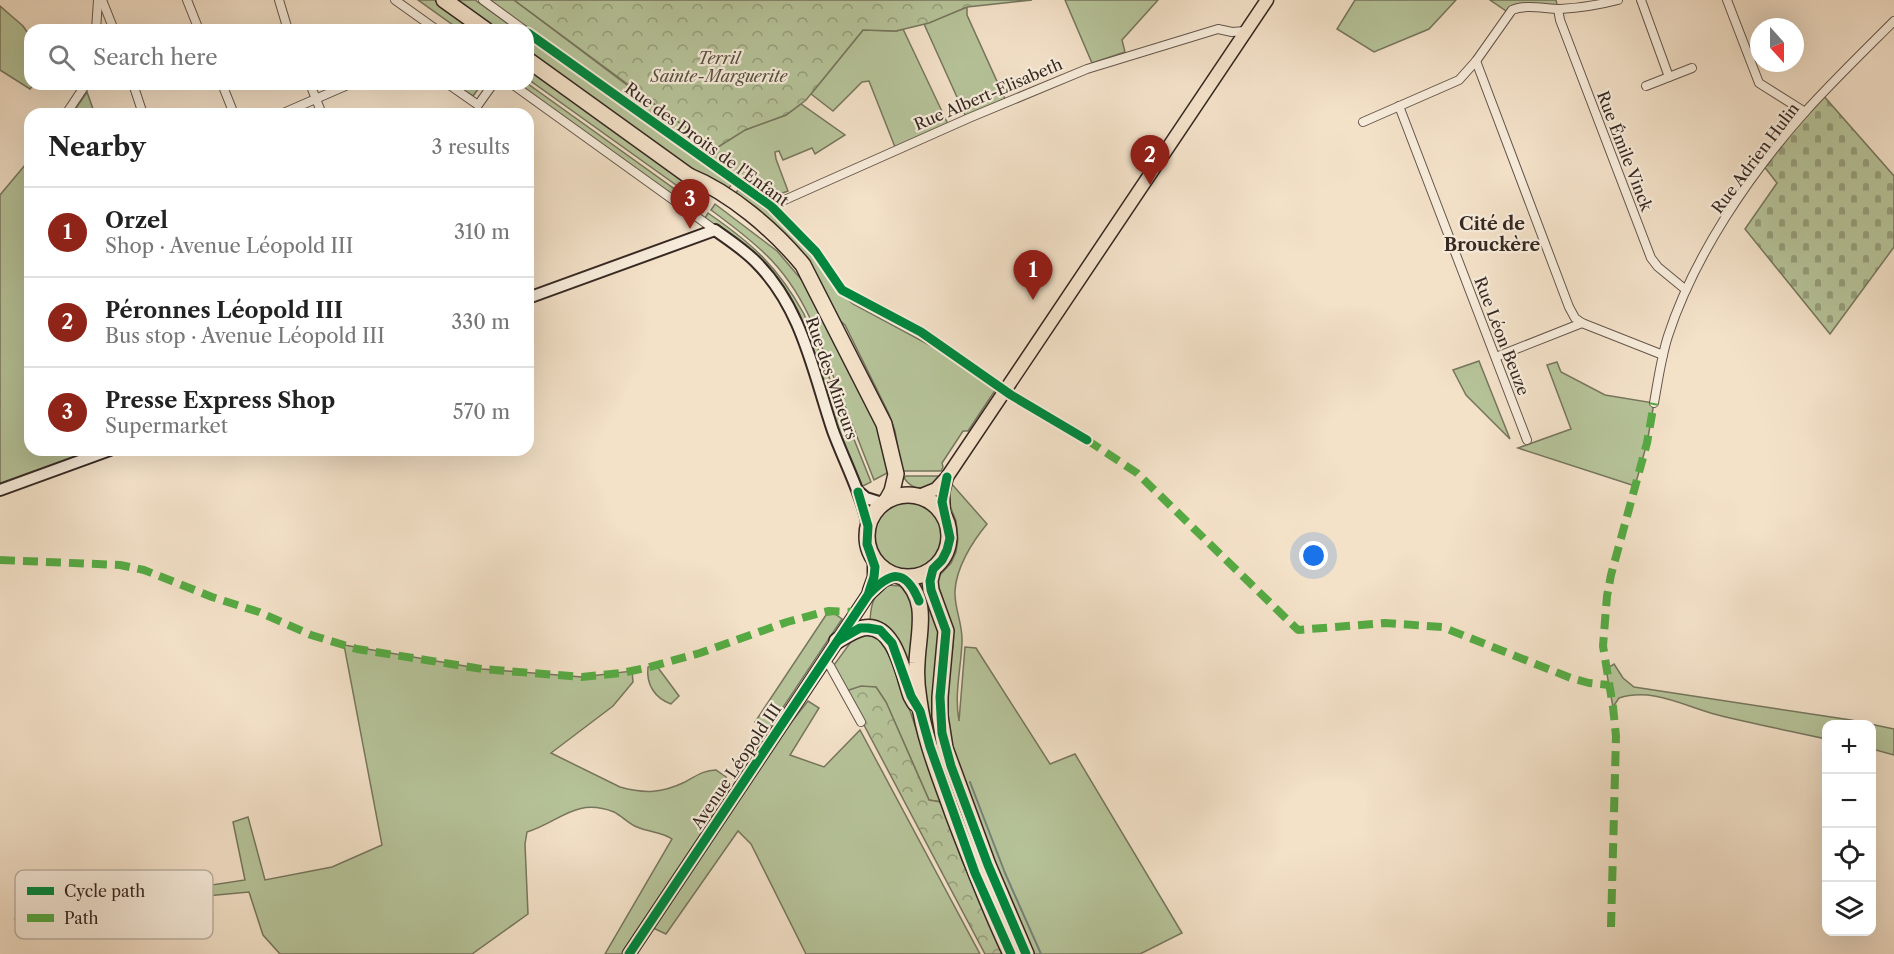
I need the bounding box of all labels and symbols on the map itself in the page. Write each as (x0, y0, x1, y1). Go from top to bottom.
north arrow (1750, 18, 1804, 72)
park label: Terril Sainte-Marguerite (650, 48, 789, 86)
street label: Rue Albert-Elisabeth (911, 54, 1065, 134)
street label: Rue des Droits de l'Enfant (621, 78, 793, 210)
street label: Rue Émile Vinck (1593, 88, 1657, 215)
street label: Rue Adrien Hulin (1707, 99, 1803, 217)
pin: 2 (1130, 136, 1170, 185)
pin: 3 (670, 180, 710, 229)
district label: Cité de Brouckère (1444, 213, 1541, 256)
pin: 1 (1014, 250, 1052, 300)
street label: Rue Léon Beuze (1470, 274, 1534, 398)
street label: Rue des Mineurs (802, 314, 862, 442)
your location (1299, 541, 1328, 570)
street label: Avenue Léopold III (686, 700, 785, 833)
legend (15, 870, 213, 939)
text: Cycle path (64, 881, 145, 901)
text: Path (64, 908, 98, 928)

